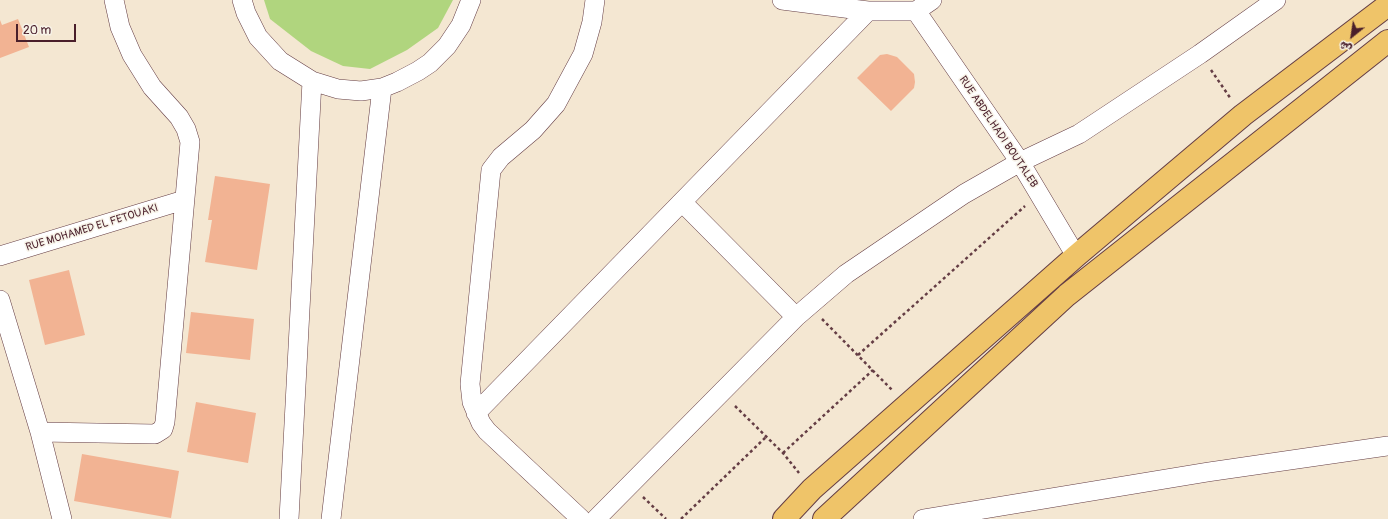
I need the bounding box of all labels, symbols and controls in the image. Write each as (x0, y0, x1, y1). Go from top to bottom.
scale bar (18, 16, 78, 42)
north arrow (1332, 16, 1372, 56)
text: 20 m (23, 23, 51, 38)
text: ش (1337, 38, 1354, 55)
street label: RUE ABDELHADI BOUTALEB (956, 74, 1040, 190)
street label: RUE MOHAMED EL FETOUAKI (24, 202, 160, 254)

